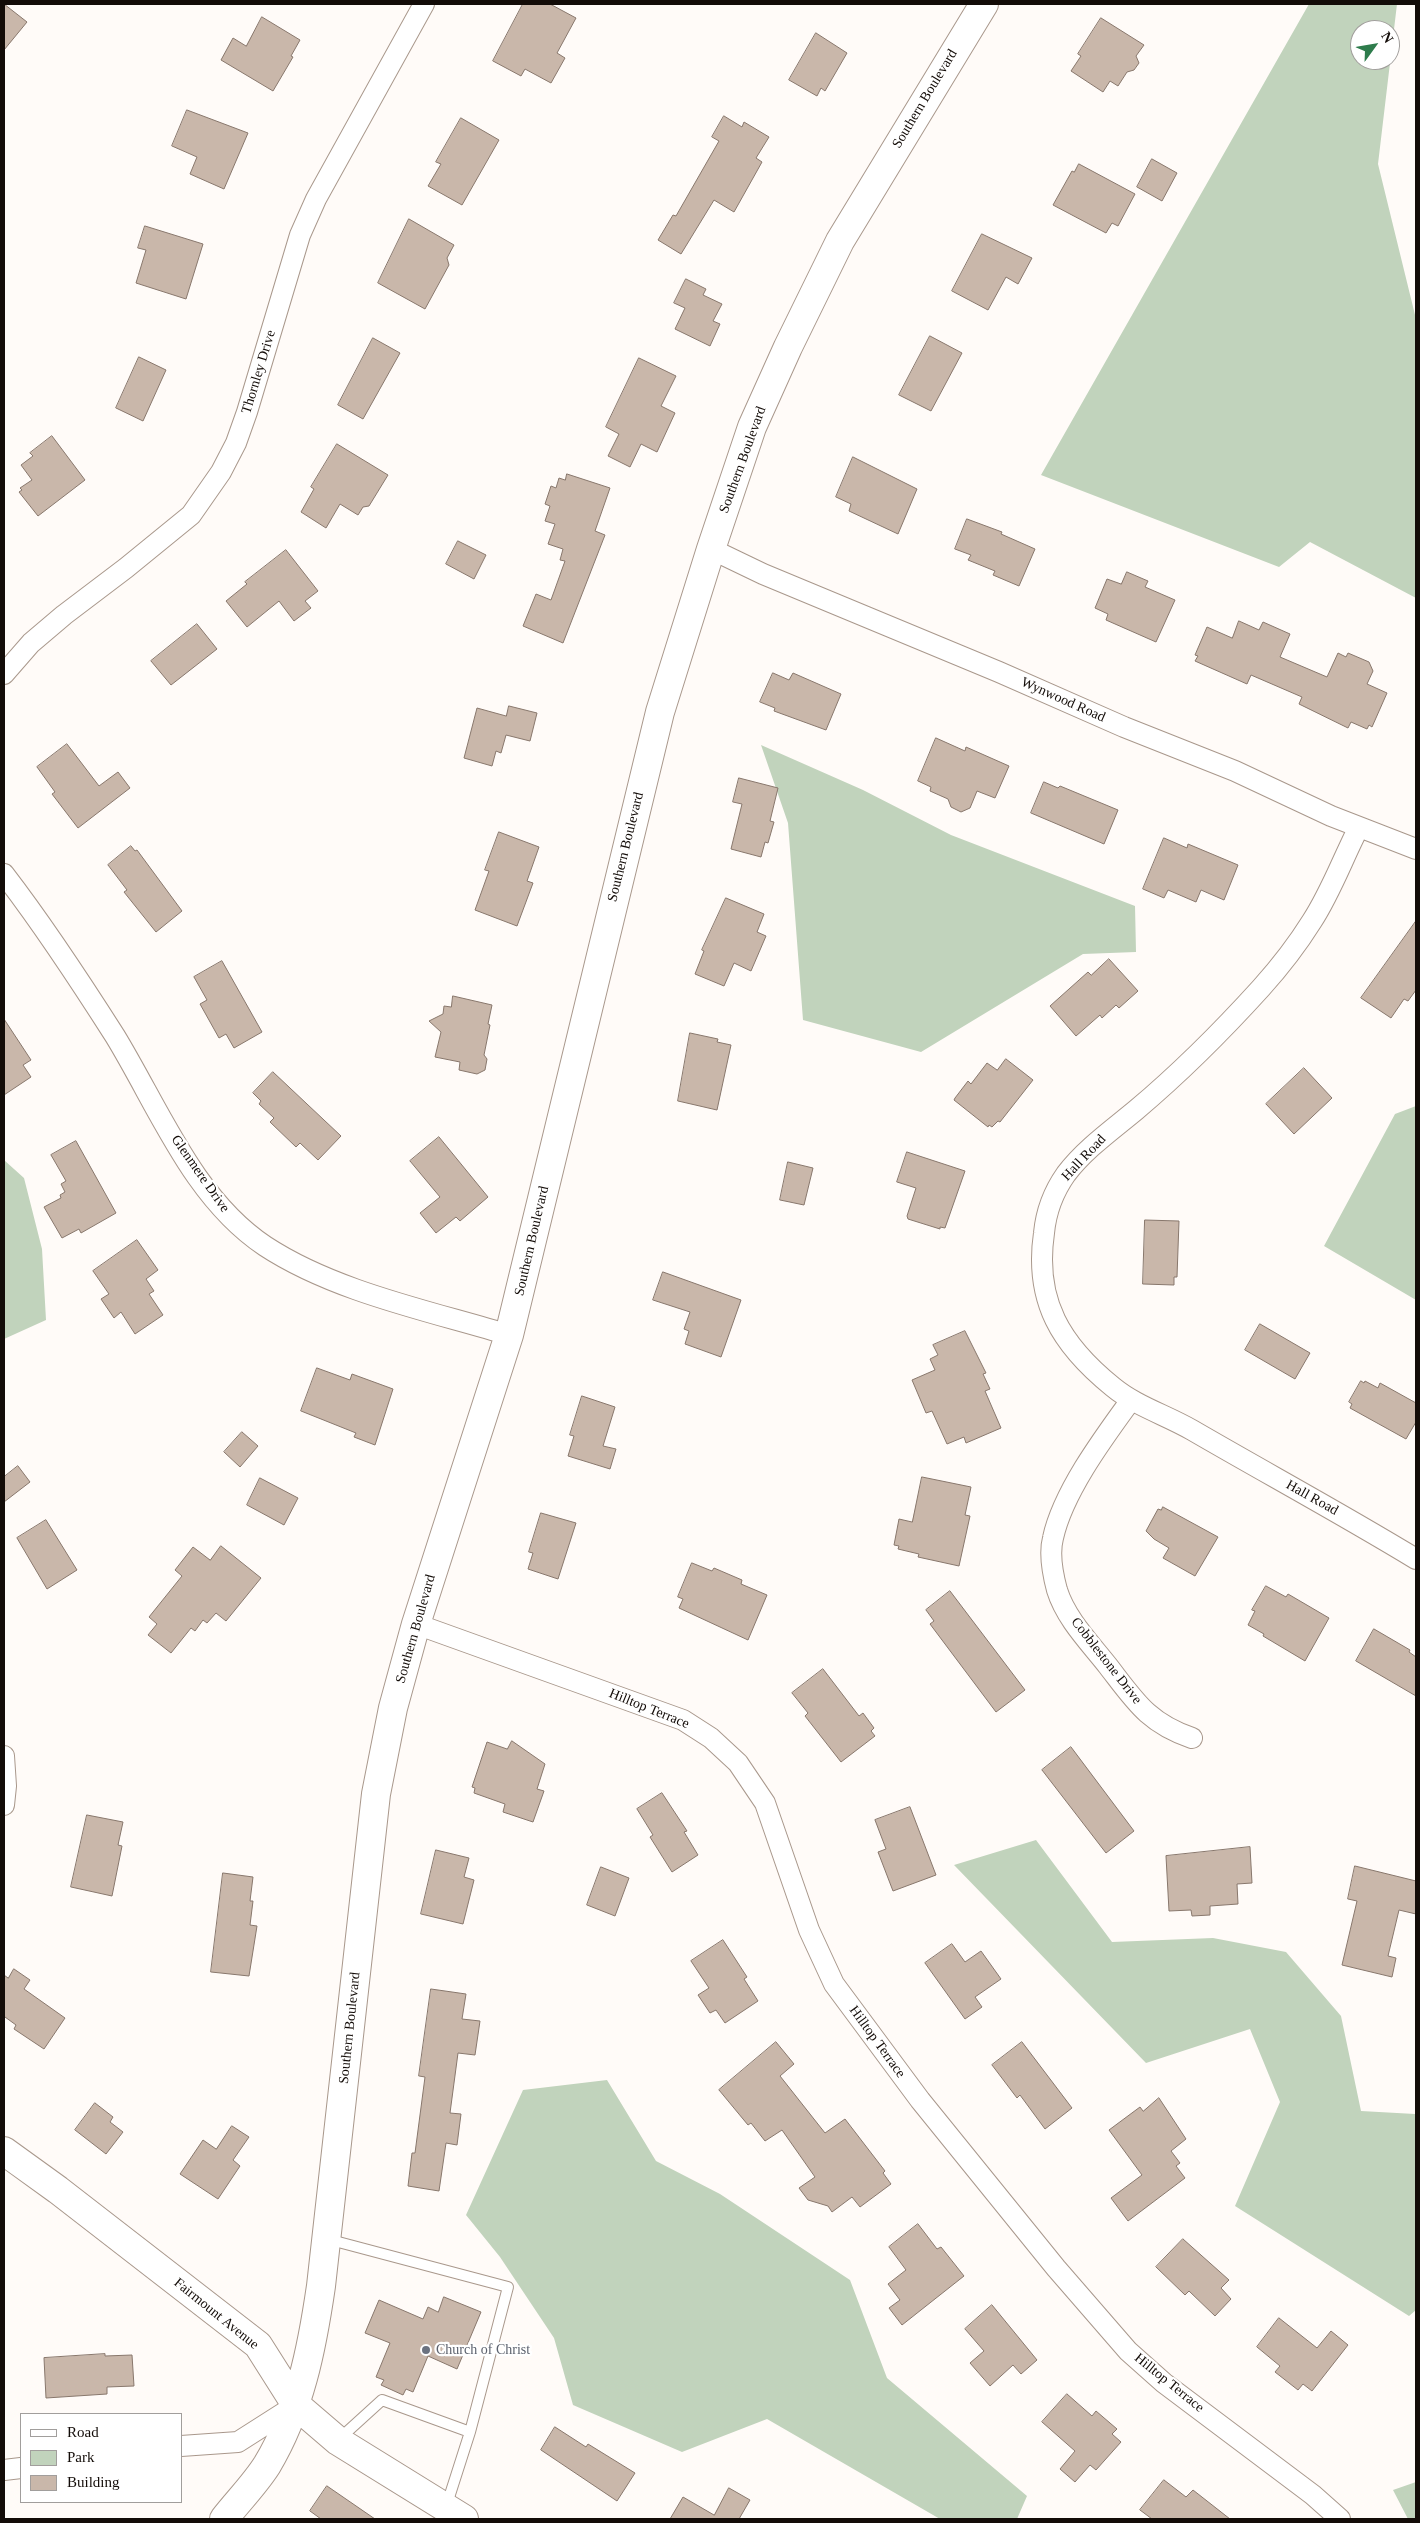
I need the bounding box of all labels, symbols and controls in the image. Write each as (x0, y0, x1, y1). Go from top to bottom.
north arrow (1350, 20, 1400, 70)
text: N (1378, 29, 1396, 46)
street label: Southern Boulevard (889, 47, 961, 151)
street label: Thornley Drive (238, 328, 280, 416)
street label: Southern Boulevard (716, 404, 770, 516)
street label: Wynwood Road (1018, 674, 1108, 726)
street label: Southern Boulevard (604, 790, 648, 904)
street label: Hall Road (1058, 1131, 1110, 1185)
street label: Glenmere Drive (167, 1132, 233, 1216)
street label: Southern Boulevard (511, 1184, 553, 1298)
street label: Hall Road (1283, 1477, 1341, 1519)
street label: Southern Boulevard (392, 1573, 440, 1685)
street label: Cobblestone Drive (1067, 1614, 1145, 1708)
street label: Hilltop Terrace (606, 1685, 692, 1733)
street label: Southern Boulevard (336, 1971, 364, 2085)
street label: Hilltop Terrace (845, 2003, 909, 2081)
street label: Fairmount Avenue (170, 2275, 262, 2353)
place label: Church of Christ (436, 2342, 530, 2358)
marker: Church of Christ (420, 2344, 432, 2356)
street label: Hilltop Terrace (1131, 2350, 1207, 2416)
legend (20, 2413, 182, 2503)
text: Road (67, 2424, 99, 2440)
text: Park (67, 2449, 95, 2465)
text: Building (67, 2474, 120, 2490)

